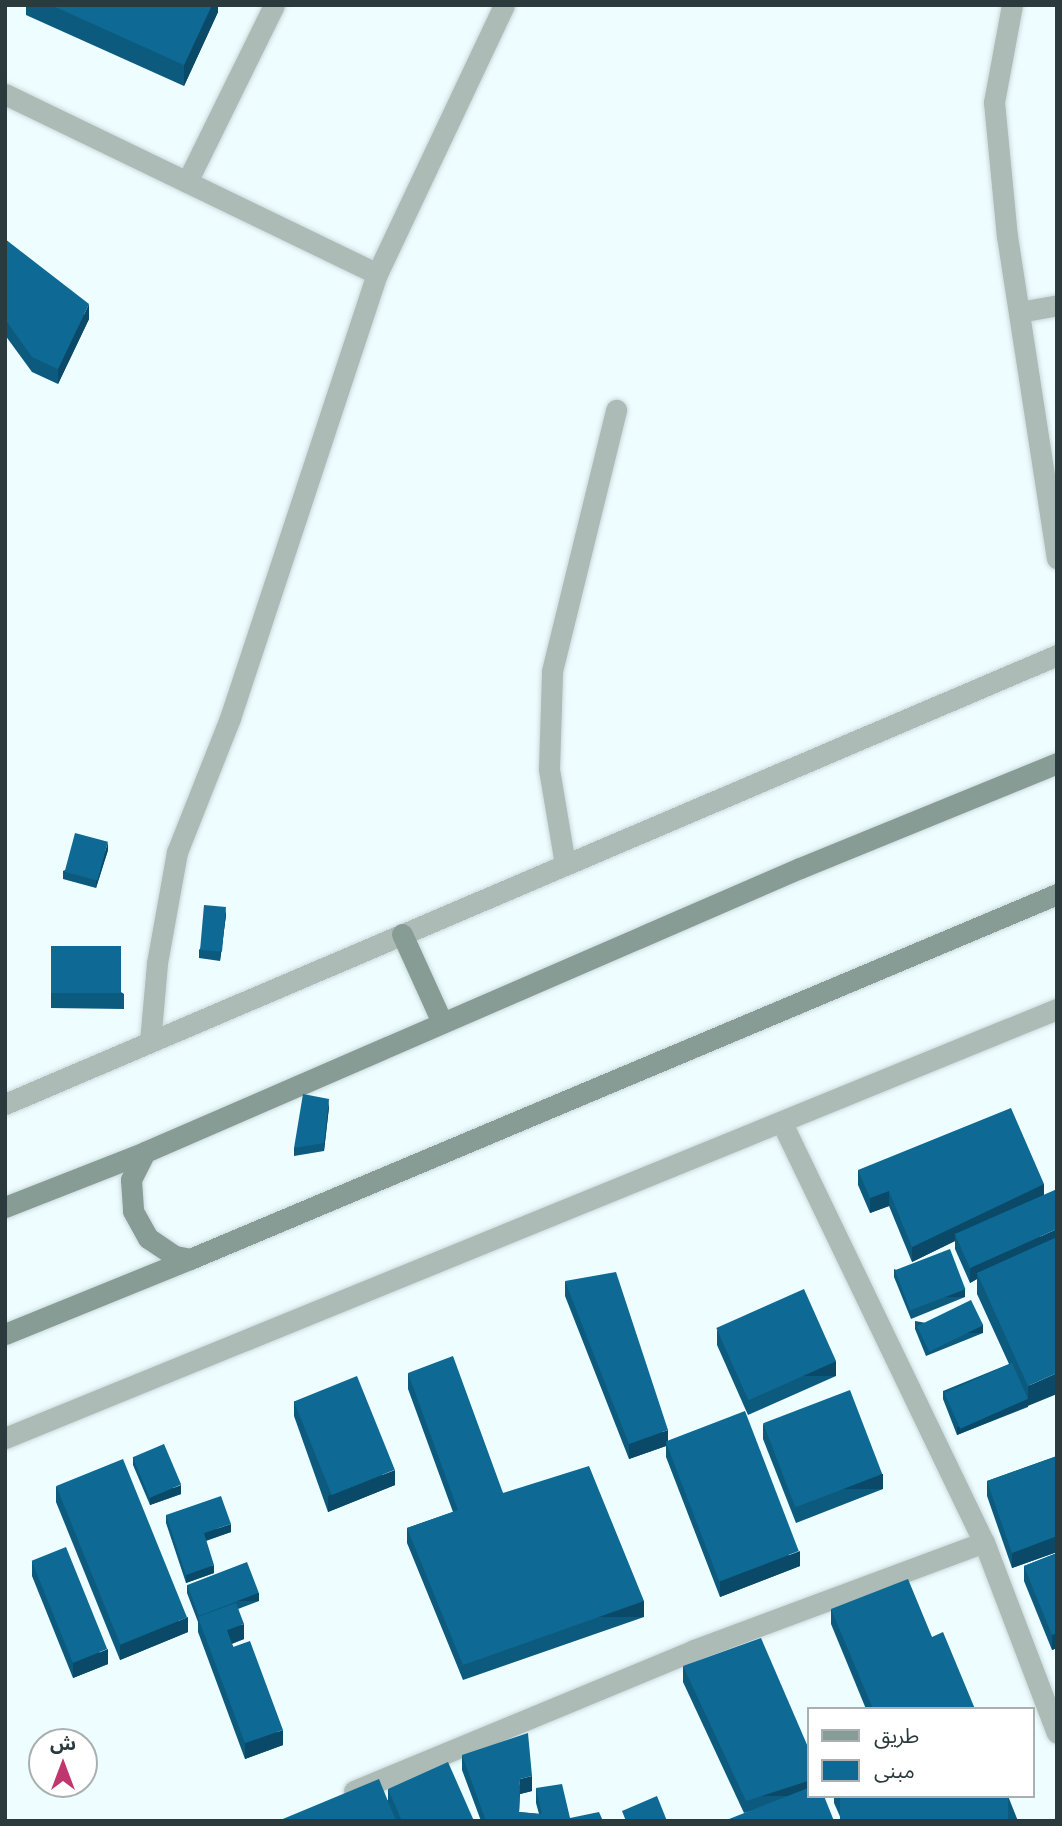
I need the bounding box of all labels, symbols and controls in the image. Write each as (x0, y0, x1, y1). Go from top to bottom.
legend (806, 1707, 1034, 1798)
text: طريق (874, 1721, 919, 1751)
north arrow (28, 1728, 98, 1798)
text: ش (50, 1730, 76, 1757)
text: مبنى (874, 1756, 915, 1786)

